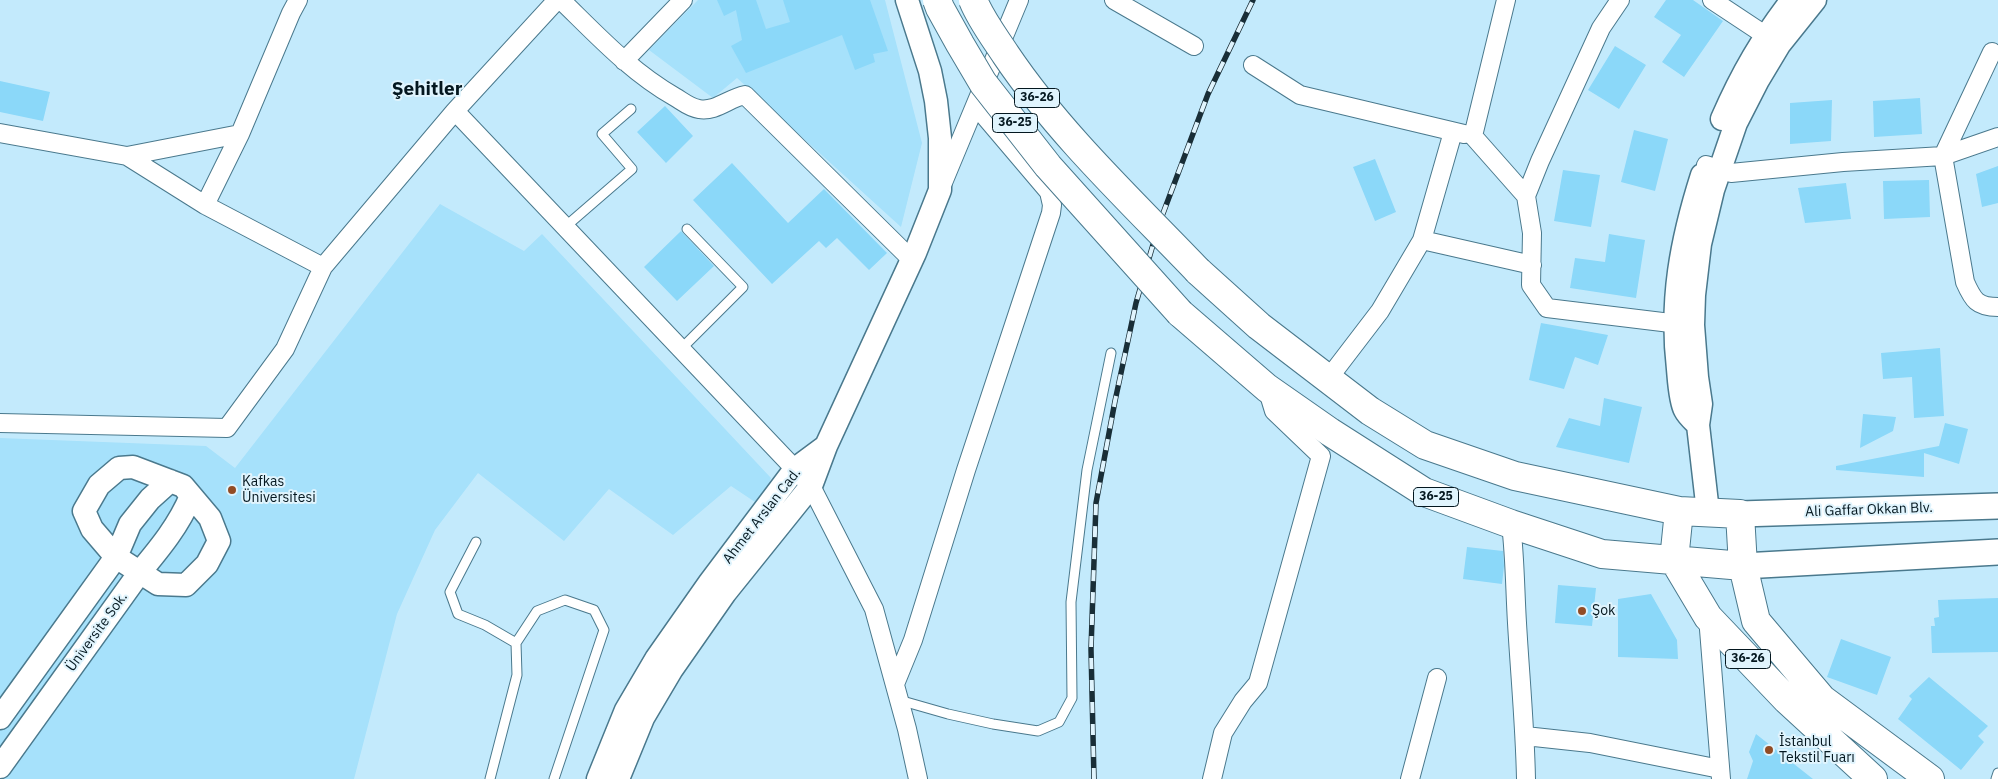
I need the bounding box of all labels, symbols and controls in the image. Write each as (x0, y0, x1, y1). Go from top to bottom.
district label: Şehitler (392, 79, 462, 101)
road number: 36-26 (1014, 89, 1060, 108)
road number: 36-25 (992, 114, 1038, 132)
street label: Ahmet Arslan Cad. (719, 465, 805, 567)
place label: Kafkas Üniversitesi (242, 474, 316, 507)
marker: Kafkas Üniversitesi (226, 484, 238, 496)
road number: 36-25 (1414, 488, 1458, 507)
street label: Ali Gaffar Okkan Blv. (1805, 499, 1933, 521)
street label: Üniversite Sok. (63, 589, 131, 675)
place label: Şok (1592, 603, 1615, 619)
marker: Şok (1576, 605, 1588, 617)
road number: 36-26 (1726, 650, 1770, 669)
place label: İstanbul Tekstil Fuarı (1779, 734, 1855, 766)
marker: İstanbul Tekstil Fuarı (1763, 744, 1775, 756)

